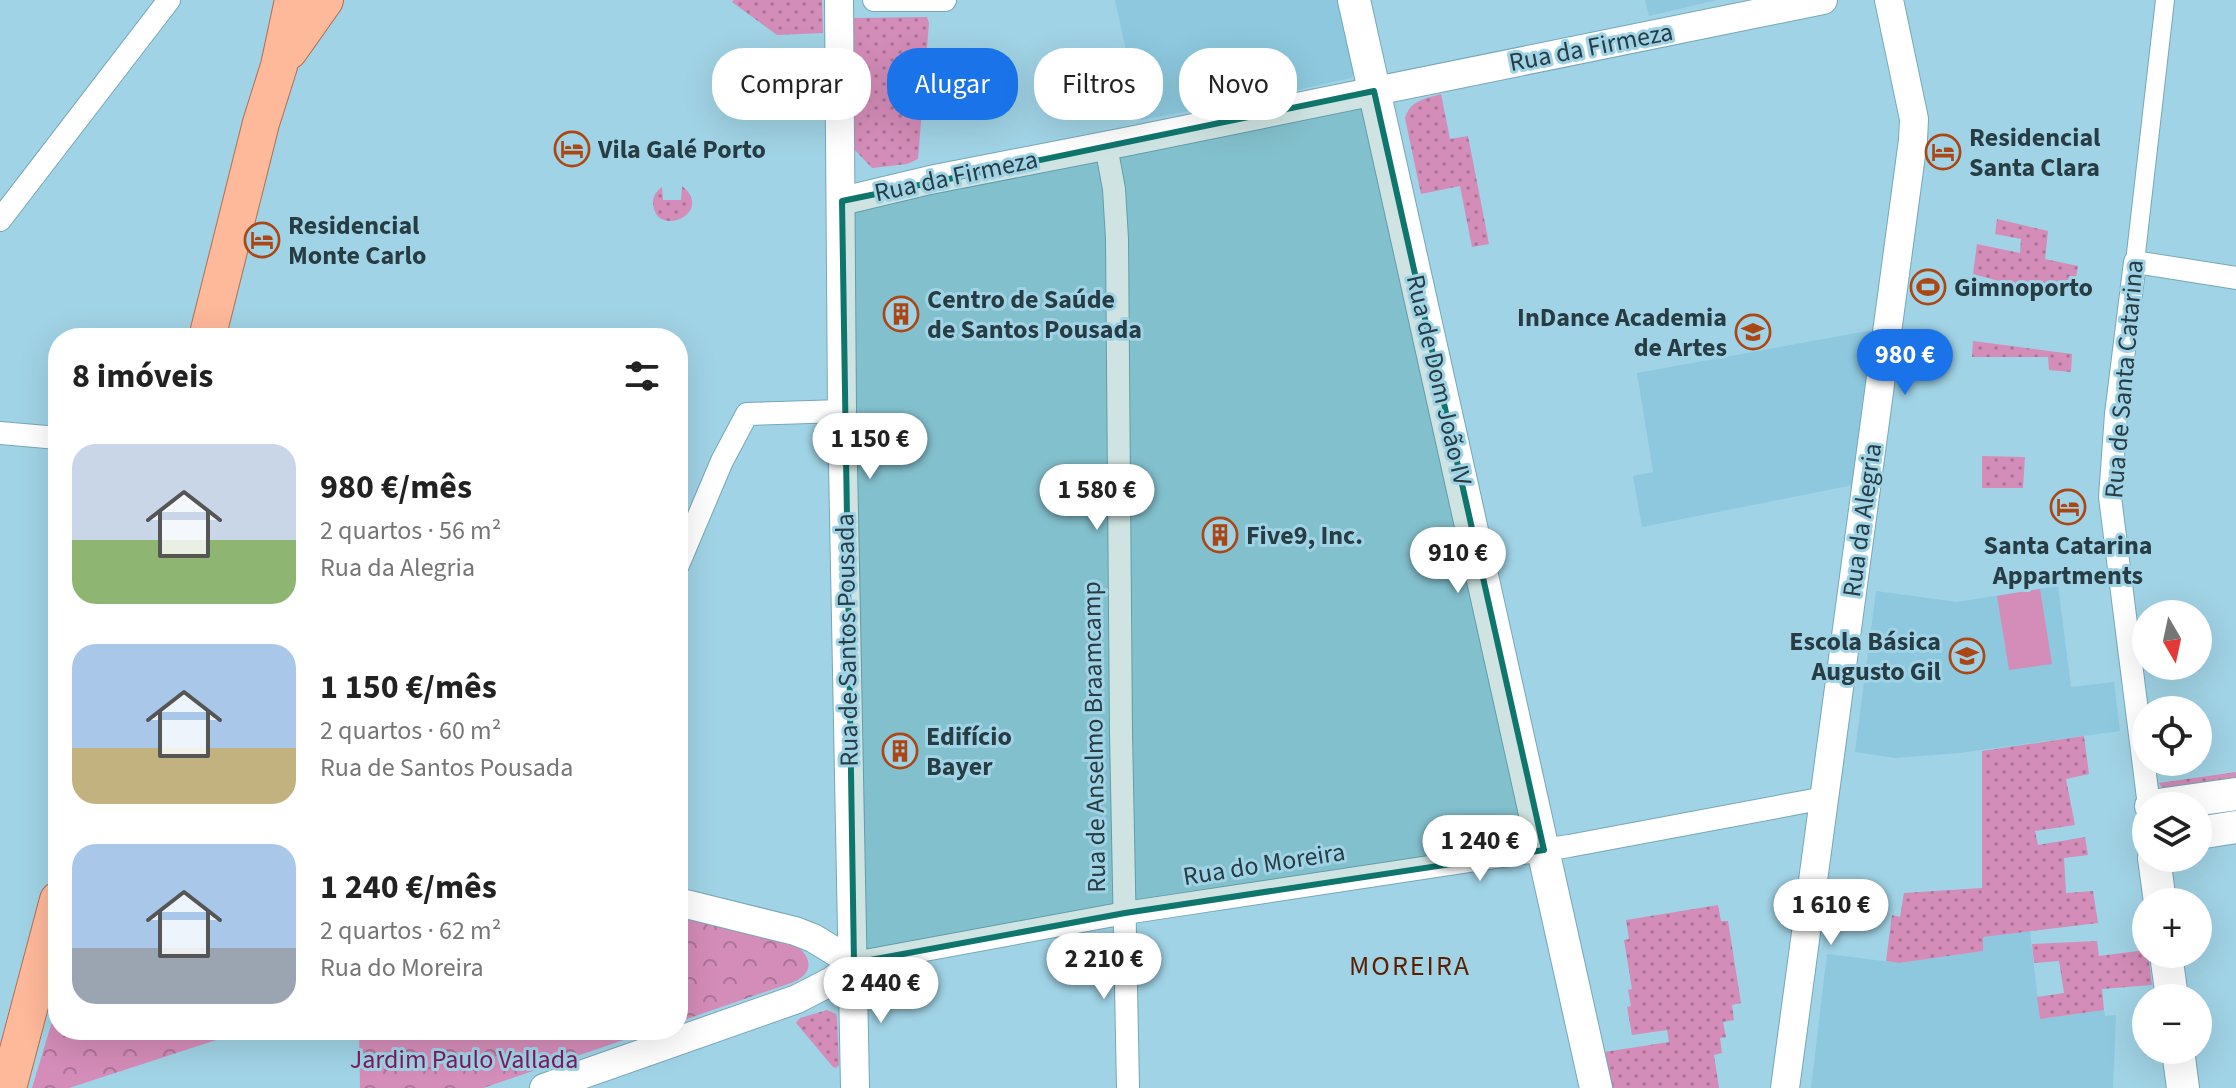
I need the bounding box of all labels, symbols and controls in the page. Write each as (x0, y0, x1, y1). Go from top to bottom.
street label: Rua da Firmeza (1506, 13, 1676, 81)
chip: Comprar (712, 48, 871, 120)
chip: Alugar (887, 48, 1018, 120)
chip: Filtros (1034, 48, 1163, 120)
chip: Novo (1179, 48, 1297, 120)
place label: Residencial Santa Clara (1969, 119, 2101, 186)
hotel icon: Vila Galé Porto (553, 130, 591, 168)
place label: Vila Galé Porto (597, 131, 766, 168)
hotel icon: Residencial Santa Clara (1924, 133, 1962, 171)
street label: Rua da Firmeza (871, 141, 1041, 211)
place label: Residencial Monte Carlo (288, 207, 426, 274)
hotel icon: Residencial Monte Carlo (243, 221, 281, 259)
street label: Rua de Santa Catarina (2095, 258, 2153, 500)
sports icon: Gimnoporto (1909, 268, 1947, 306)
place label: Gimnoporto (1954, 269, 2093, 306)
street label: Rua de Dom João IV (1397, 271, 1481, 490)
place label: Centro de Saúde de Santos Pousada (927, 281, 1142, 348)
building icon: Centro de Saúde de Santos Pousada (882, 295, 920, 333)
place label: InDance Academia de Artes (1517, 299, 1727, 366)
school or university icon: InDance Academia de Artes (1734, 313, 1772, 351)
pin: 980 € (1849, 329, 1961, 397)
text: 980 € (1875, 336, 1935, 373)
text: 8 imóveis (72, 352, 213, 401)
icon: filters (620, 354, 664, 398)
pin: 1 150 € (796, 413, 944, 481)
text: 1 150 € (830, 420, 910, 457)
street label: Rua da Alegria (1833, 441, 1891, 599)
text: 980 €/mês (320, 463, 472, 512)
pin: 1 580 € (1023, 464, 1171, 532)
text: 1 580 € (1057, 471, 1137, 508)
icon: home (136, 476, 232, 572)
hotel icon: Santa Catarina Appartments (2049, 488, 2087, 526)
text: 2 quartos · 56 m² (320, 512, 501, 549)
street label: Rua de Santos Pousada (826, 513, 868, 767)
building icon: Five9, Inc. (1201, 516, 1239, 554)
place label: Five9, Inc. (1246, 517, 1363, 554)
pin: 910 € (1402, 527, 1514, 595)
place label: Santa Catarina Appartments (1984, 527, 2152, 594)
text: 910 € (1428, 534, 1488, 571)
text: Rua da Alegria (320, 549, 475, 586)
street label: Rua de Anselmo Braamcamp (1073, 581, 1115, 893)
north arrow (2132, 600, 2212, 680)
map controls (2132, 600, 2212, 1064)
place label: Escola Básica Augusto Gil (1789, 623, 1942, 690)
school or university icon: Escola Básica Augusto Gil (1948, 637, 1986, 675)
text: 1 150 €/mês (320, 663, 497, 712)
icon: home (136, 676, 232, 772)
button: locate (2132, 696, 2212, 776)
text: 2 quartos · 60 m² (320, 712, 501, 749)
place label: Edifício Bayer (926, 718, 1012, 785)
building icon: Edifício Bayer (881, 732, 919, 770)
text: Rua de Santos Pousada (320, 749, 573, 786)
button: layers (2132, 792, 2212, 872)
pin: 1 240 € (1406, 815, 1554, 883)
text: 1 240 € (1440, 822, 1520, 859)
street label: Rua do Moreira (1180, 833, 1348, 895)
text: 1 240 €/mês (320, 863, 497, 912)
icon: home (136, 876, 232, 972)
pin: 1 610 € (1757, 879, 1905, 947)
text: 1 610 € (1791, 886, 1871, 923)
button: + (2132, 888, 2212, 968)
text: 2 quartos · 62 m² (320, 912, 501, 949)
pin: 2 210 € (1030, 933, 1178, 1001)
text: 2 210 € (1064, 940, 1144, 977)
district label: MOREIRA (1349, 946, 1471, 986)
text: Rua do Moreira (320, 949, 484, 986)
pin: 2 440 € (807, 957, 955, 1025)
text: 2 440 € (841, 964, 921, 1001)
button: − (2132, 984, 2212, 1064)
park label: Jardim Paulo Vallada (350, 1041, 578, 1078)

